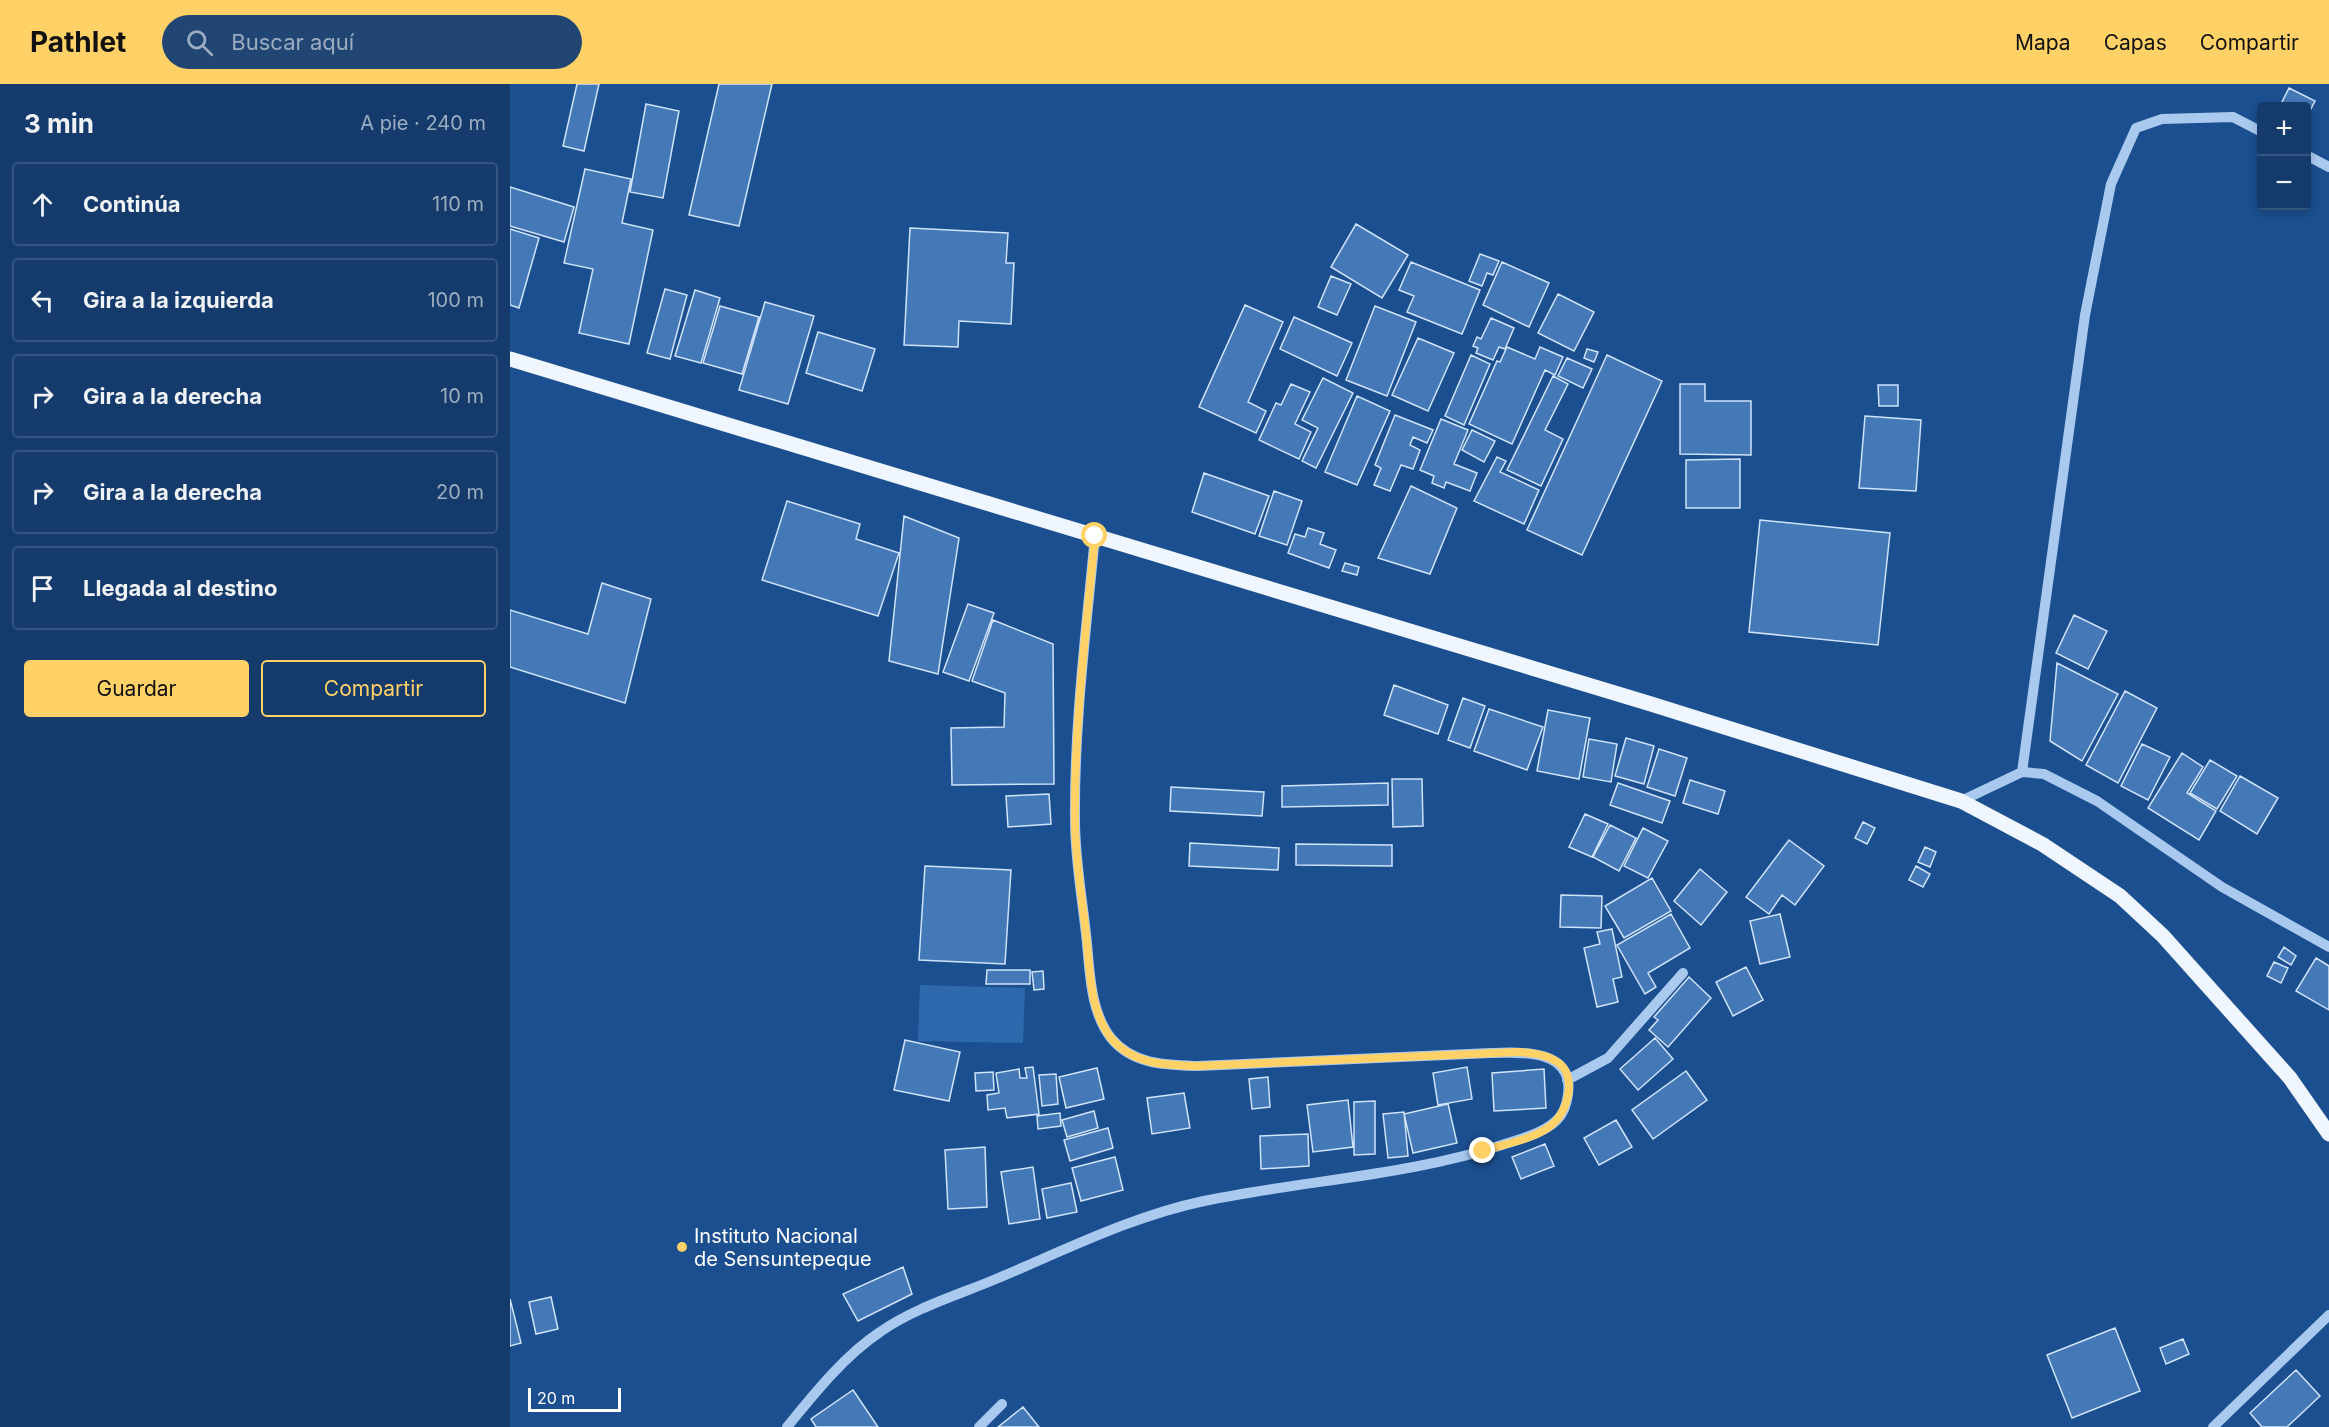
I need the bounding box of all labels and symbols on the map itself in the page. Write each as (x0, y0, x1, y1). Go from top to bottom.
route start (1081, 522, 1107, 548)
route end (1469, 1137, 1495, 1163)
place label: Instituto Nacional de Sensuntepeque (694, 1224, 872, 1271)
marker: Instituto Nacional de Sensuntepeque (675, 1240, 689, 1254)
scale bar (528, 1385, 621, 1412)

